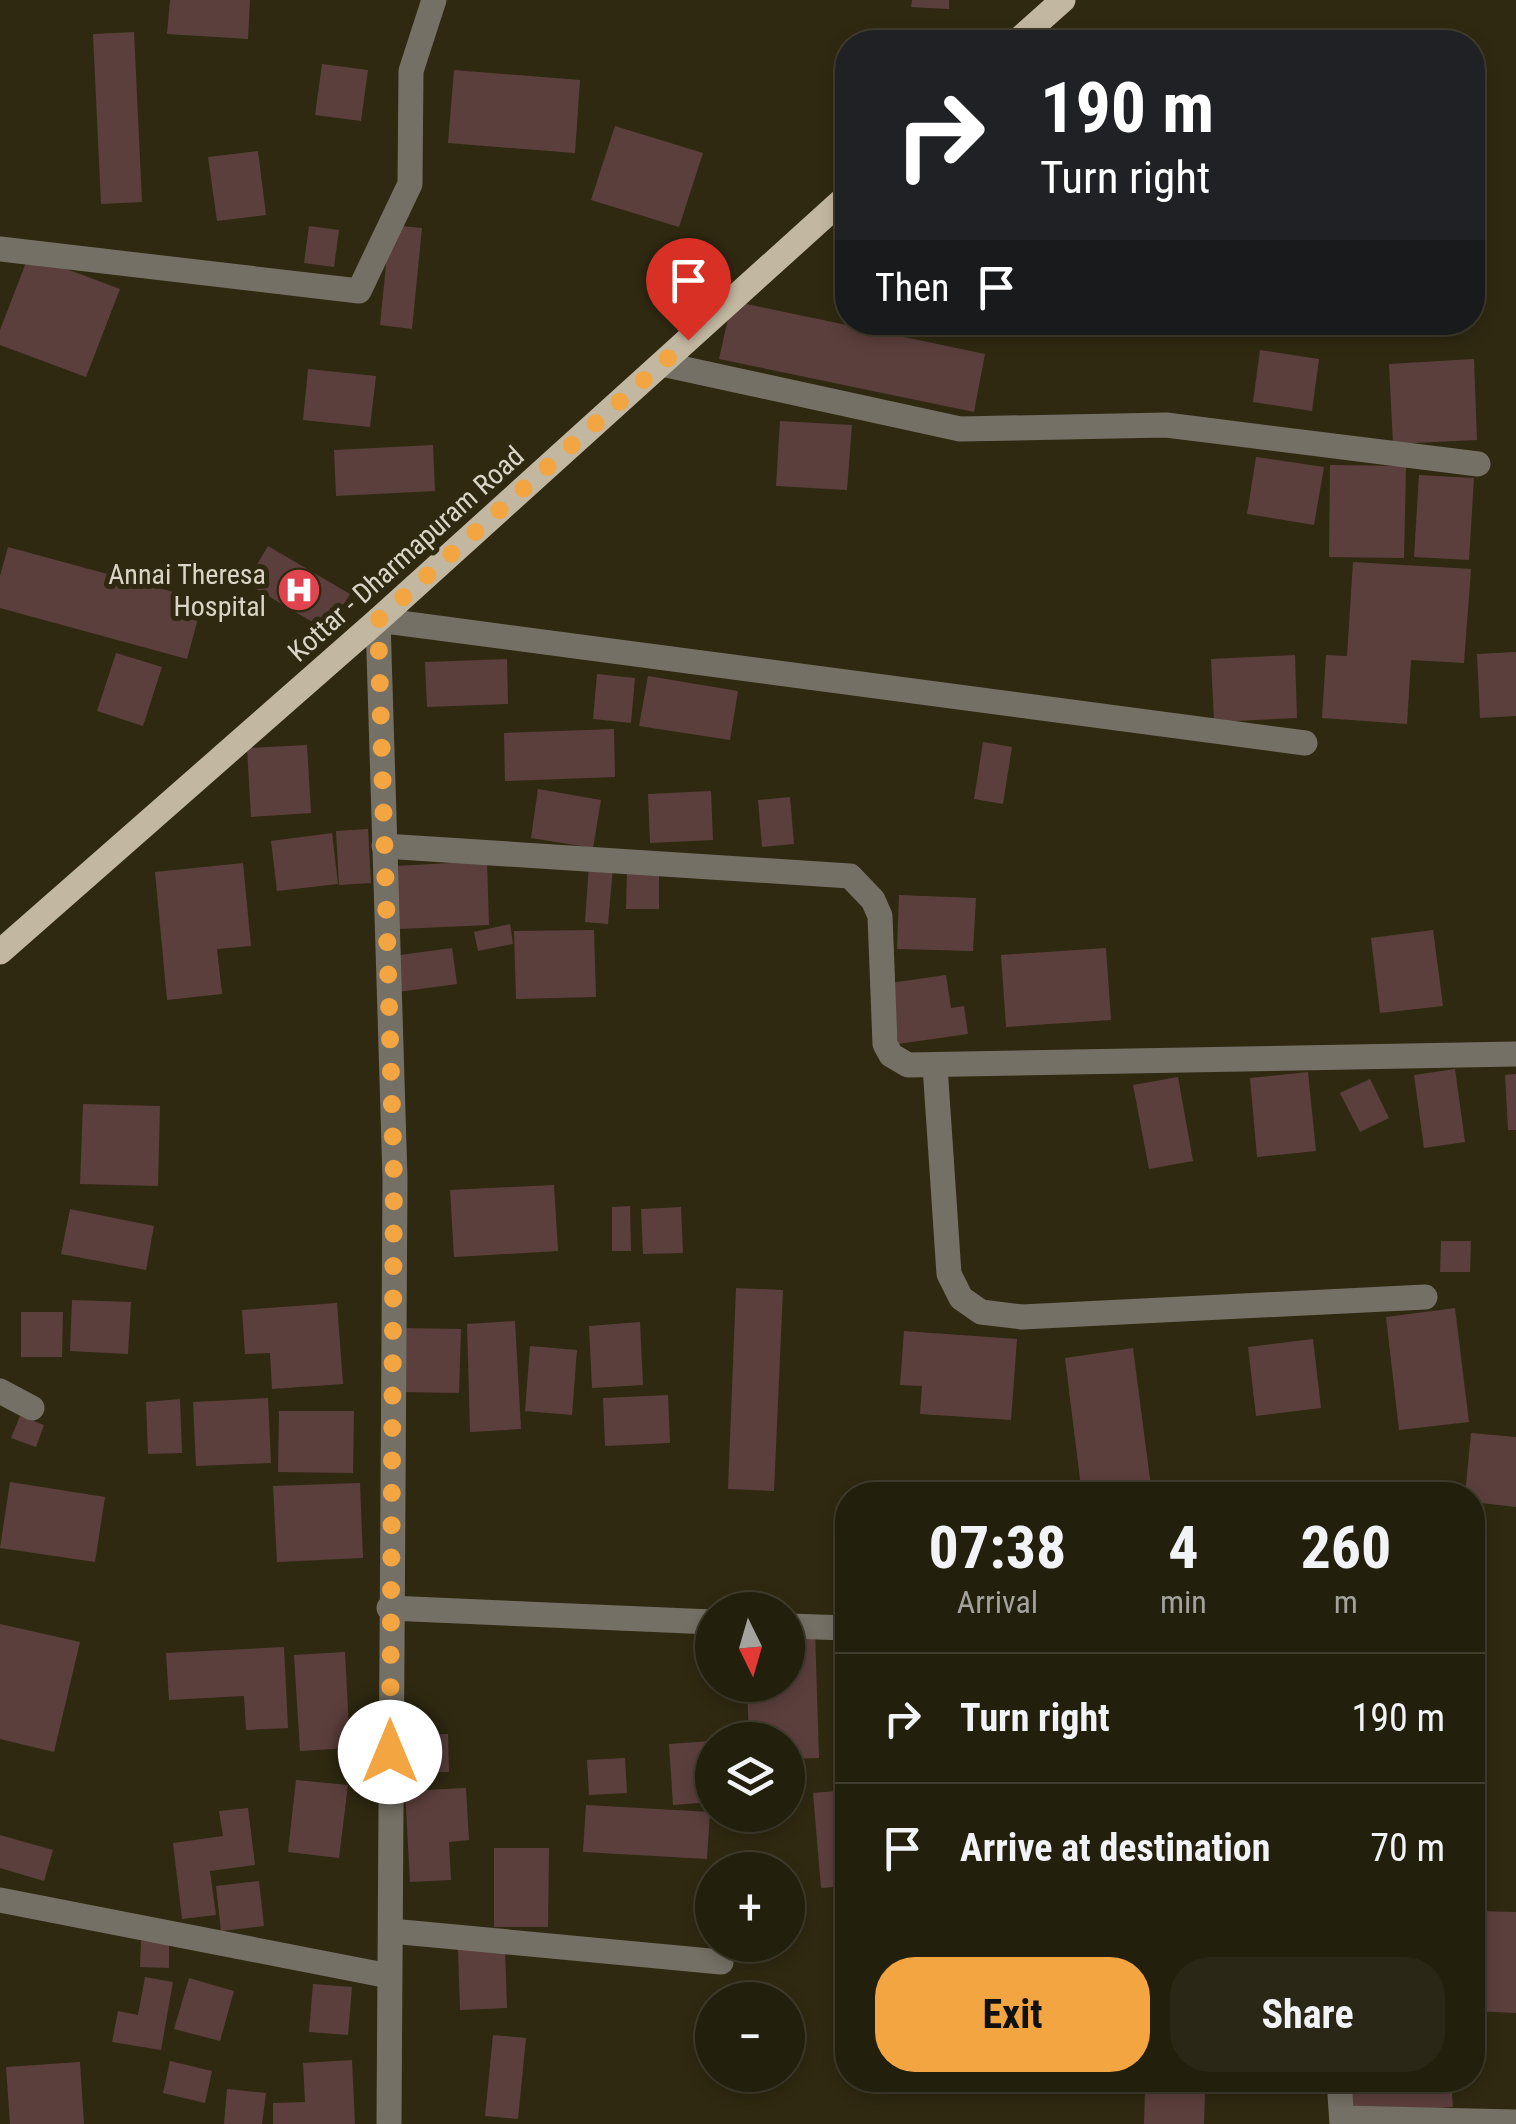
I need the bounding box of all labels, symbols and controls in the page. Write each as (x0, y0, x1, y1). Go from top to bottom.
text: 190 m (1040, 67, 1214, 149)
icon: right (875, 70, 1005, 200)
text: Turn right (1040, 151, 1210, 204)
pin (646, 238, 731, 341)
icon: arrive (661, 253, 716, 308)
icon: arrive (969, 260, 1024, 315)
text: Then (875, 266, 949, 310)
street label: Kottar - Dharmapuram Road (281, 439, 531, 669)
place label: Annai Theresa Hospital (108, 558, 266, 623)
hospital icon: Annai Theresa Hospital (276, 567, 322, 613)
text: 07:38 (929, 1512, 1066, 1583)
text: 4 (1168, 1512, 1199, 1583)
text: 260 (1300, 1512, 1391, 1583)
text: Arrival (957, 1583, 1038, 1621)
text: min (1160, 1583, 1207, 1621)
text: m (1334, 1583, 1358, 1621)
north arrow (695, 1592, 805, 1702)
map controls (695, 1592, 805, 2092)
icon: right (875, 1691, 930, 1746)
text: Turn right (960, 1696, 1110, 1740)
text: 190 m (1351, 1696, 1445, 1740)
position arrow (338, 1700, 442, 1804)
button: layers (695, 1722, 805, 1832)
icon: arrive (875, 1821, 930, 1876)
text: Arrive at destination (960, 1826, 1270, 1870)
text: 70 m (1370, 1826, 1445, 1870)
button: + (695, 1852, 805, 1962)
button: Exit (875, 1957, 1150, 2072)
button: Share (1170, 1957, 1445, 2072)
button: − (695, 1982, 805, 2092)

